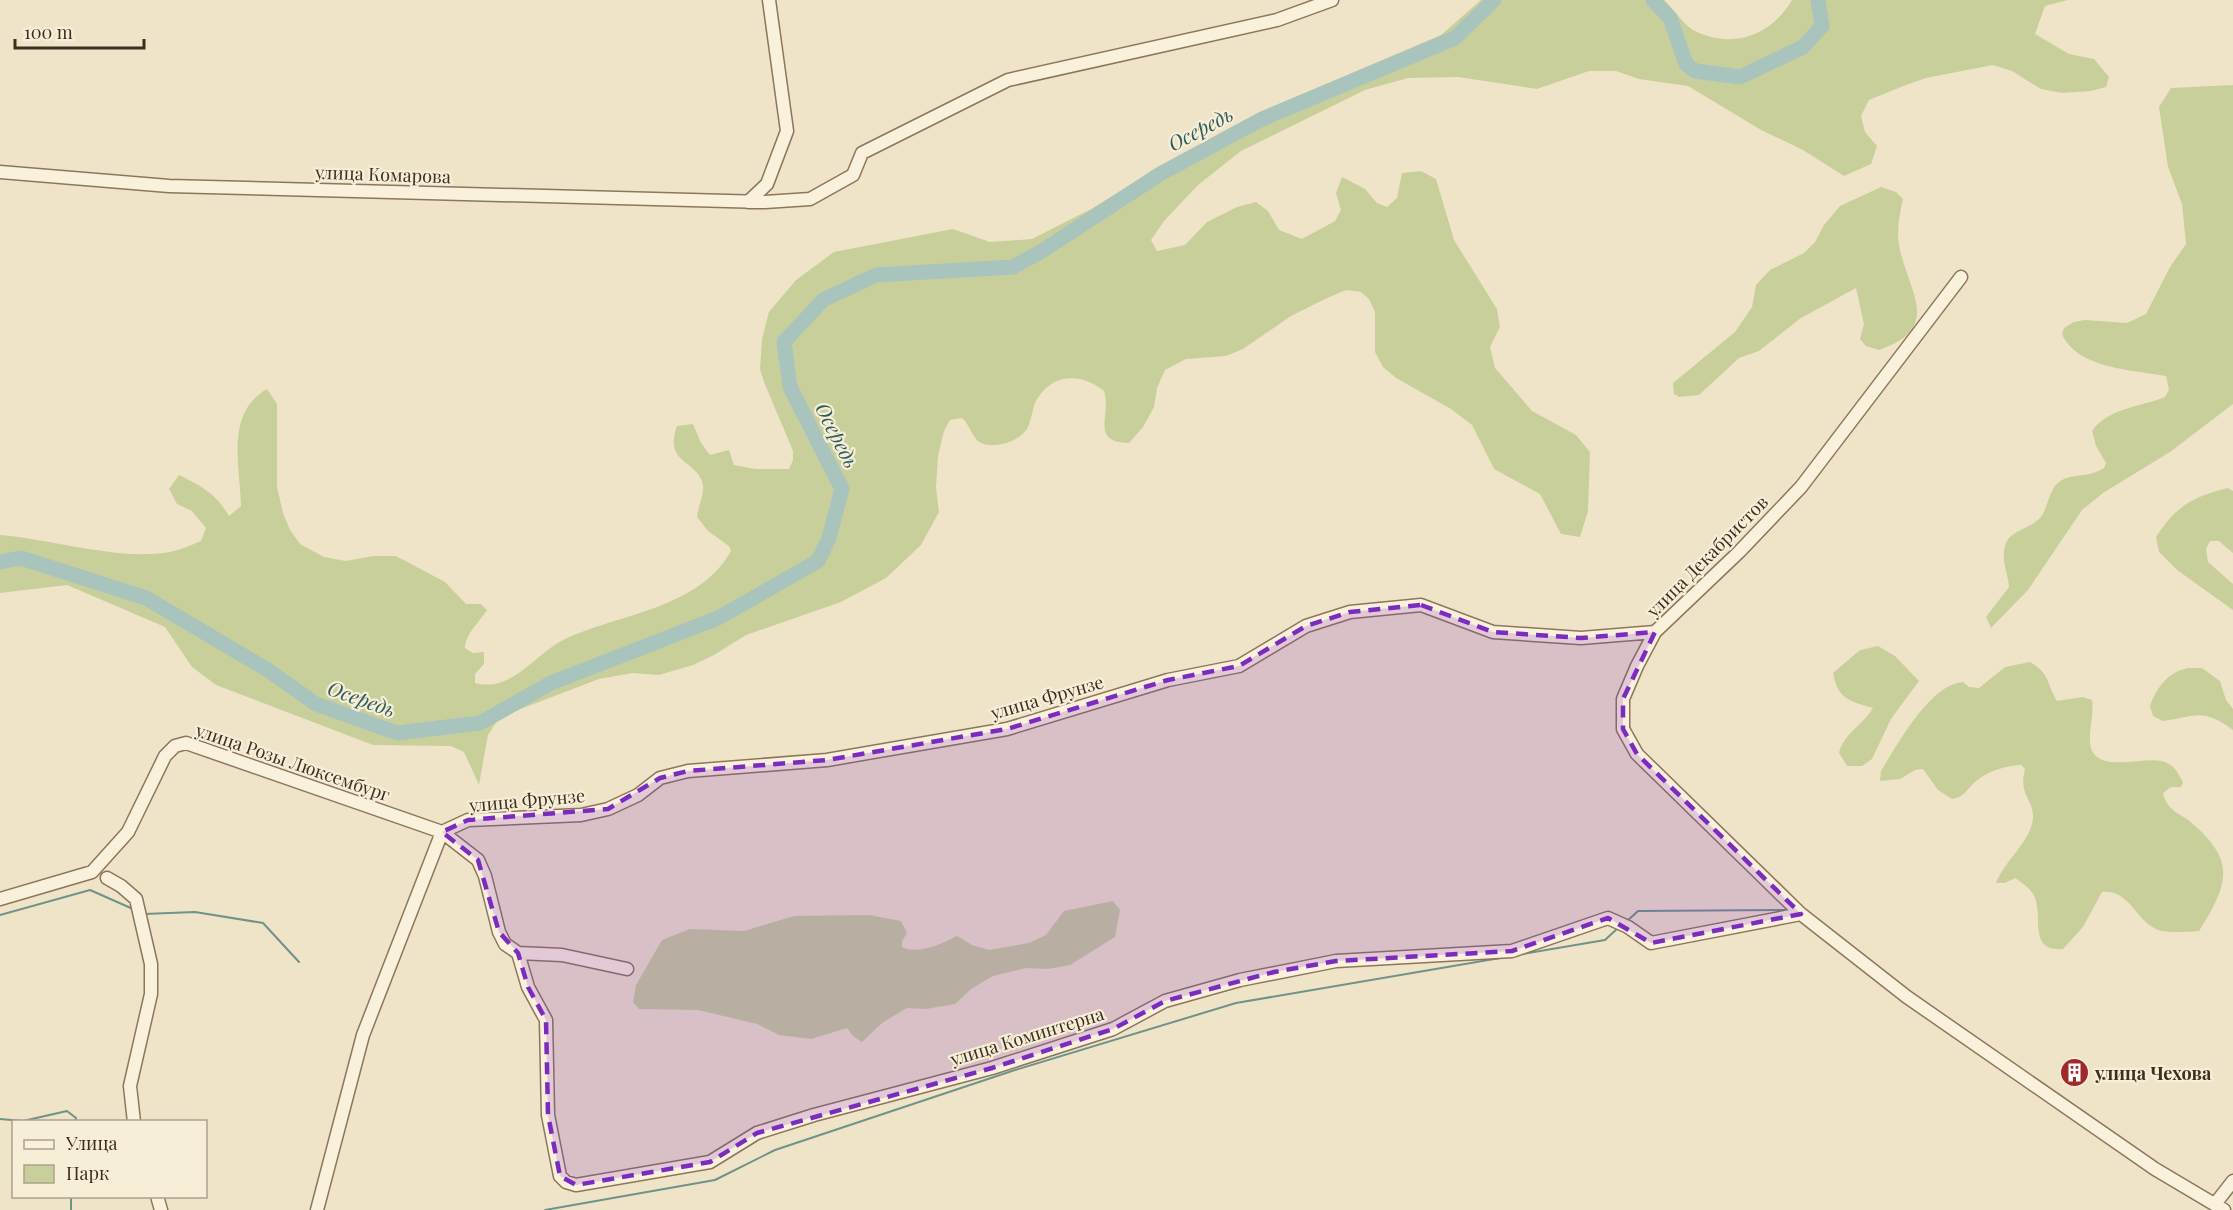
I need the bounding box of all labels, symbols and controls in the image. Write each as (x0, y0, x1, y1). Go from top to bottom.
scale bar (15, 12, 144, 50)
text: 100 m (24, 20, 73, 44)
water label: Осередь (1163, 100, 1237, 156)
street label: улица Комарова (314, 160, 451, 188)
water label: Осередь (810, 398, 866, 472)
street label: улица Декабристов (1640, 490, 1773, 623)
street label: улица Фрунзе (987, 669, 1106, 725)
water label: Осередь (324, 673, 400, 723)
street label: улица Розы Люксембург (192, 717, 393, 807)
street label: улица Фрунзе (467, 783, 586, 817)
street label: улица Коминтерна (946, 1001, 1107, 1071)
building icon: улица Чехова (2058, 1057, 2090, 1089)
place label: улица Чехова (2094, 1061, 2212, 1085)
legend (12, 1120, 207, 1198)
text: Улица (65, 1131, 117, 1155)
text: Парк (66, 1161, 109, 1185)

